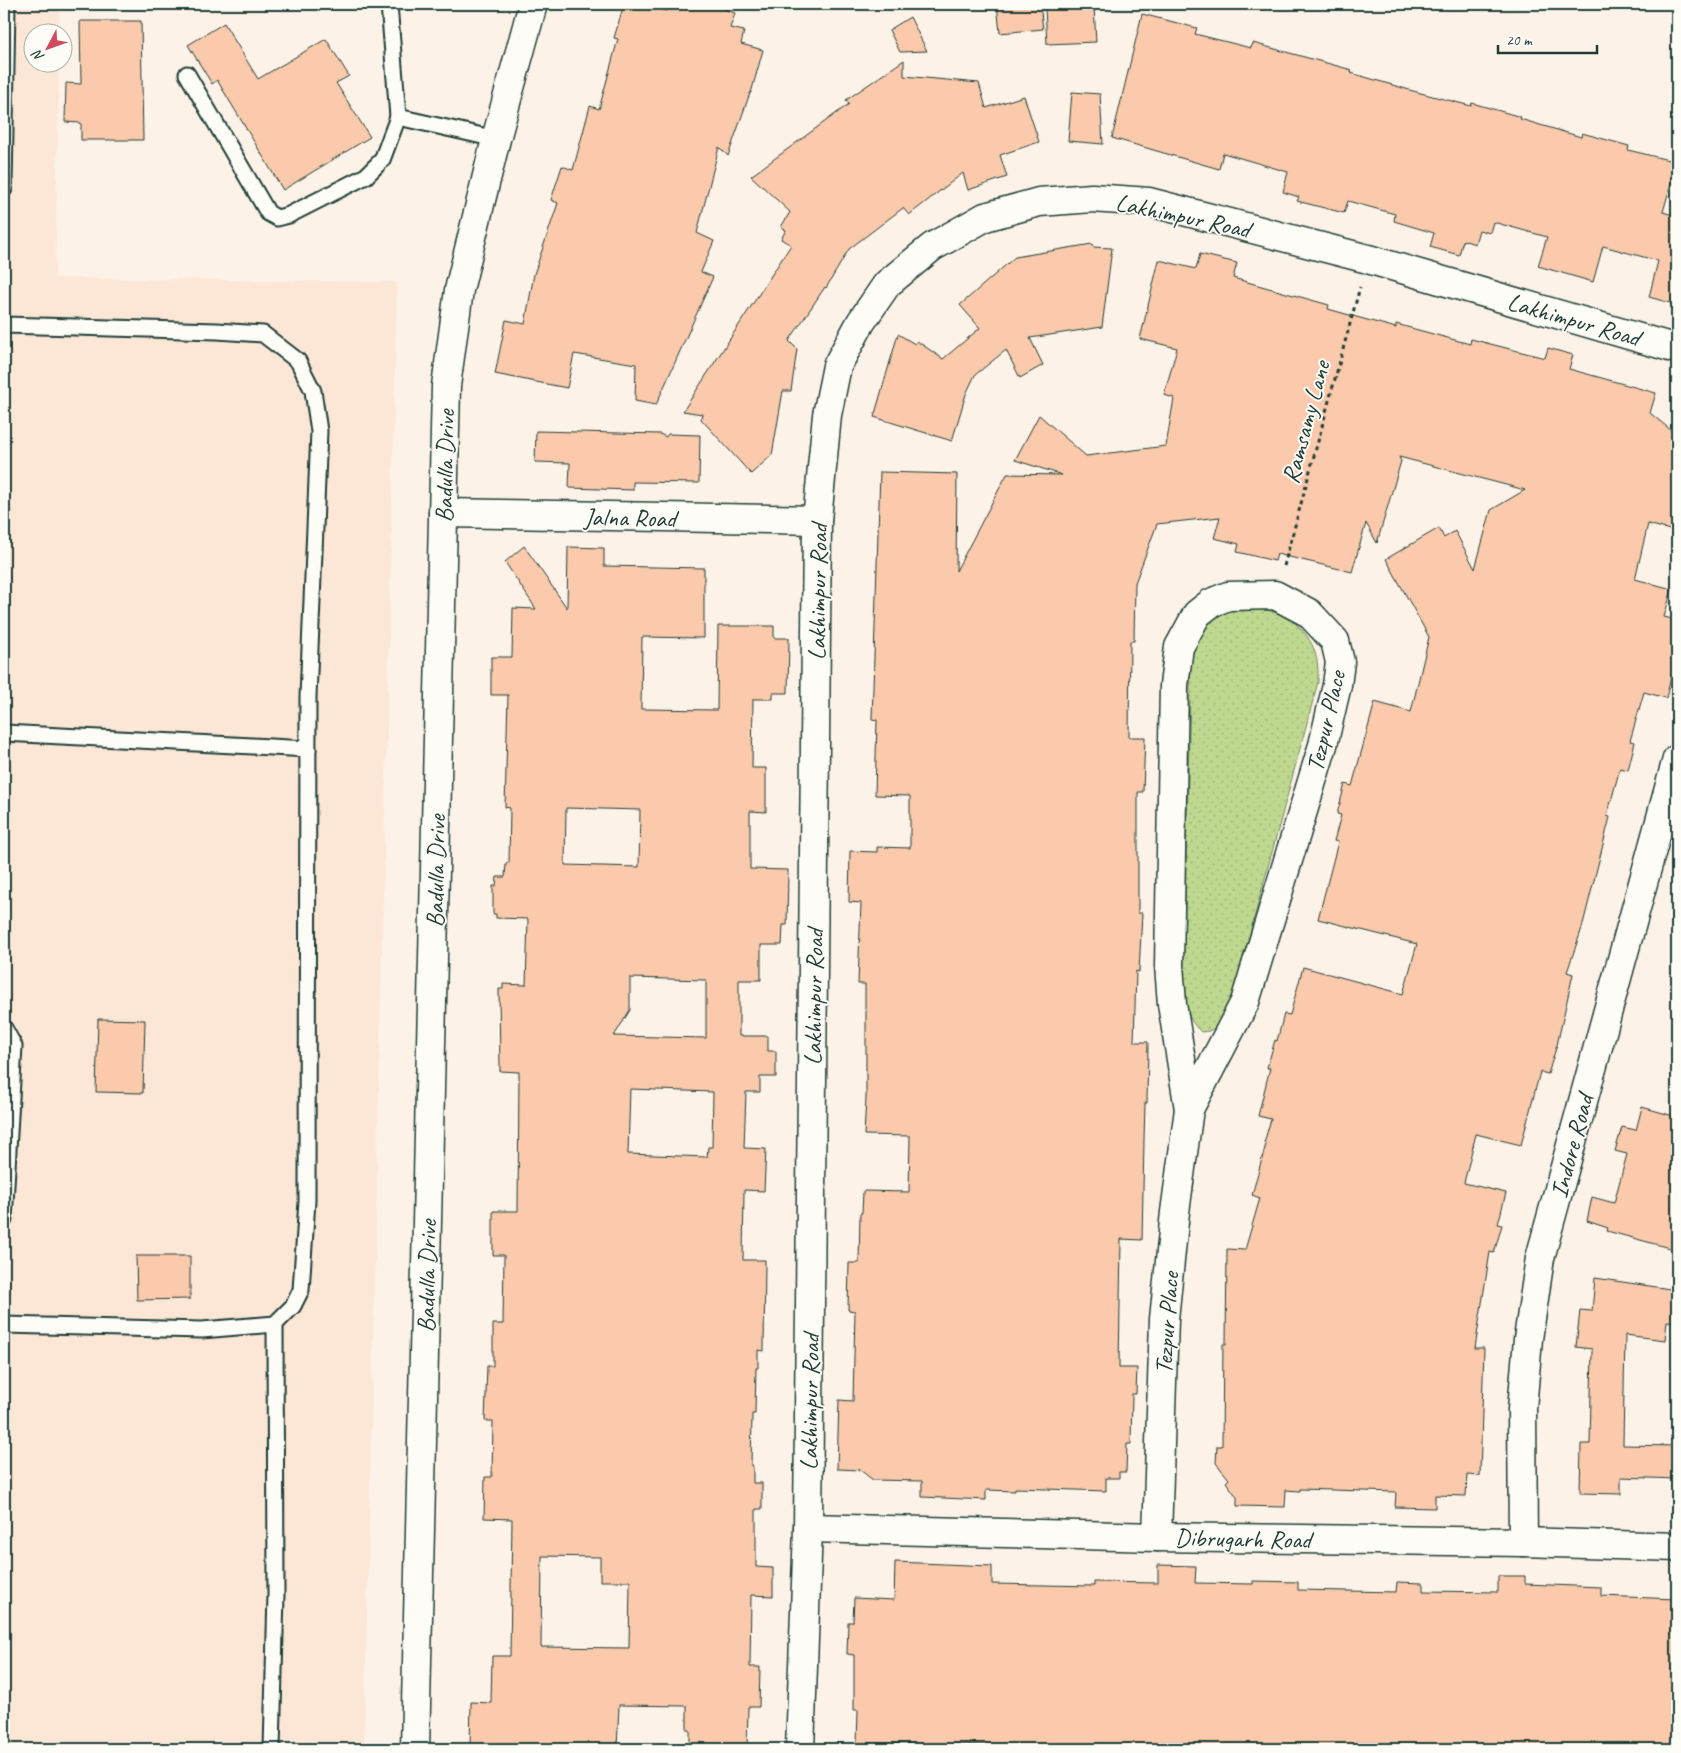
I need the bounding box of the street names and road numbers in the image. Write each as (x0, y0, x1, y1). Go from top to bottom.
street label: Lakhimpur Road (1113, 186, 1256, 246)
street label: Lakhimpur Road (1504, 286, 1647, 355)
street label: Ramsamy Lane (1274, 356, 1338, 487)
street label: Badulla Drive (428, 408, 462, 523)
street label: Jalna Road (583, 501, 679, 535)
street label: Lakhimpur Road (801, 520, 835, 660)
street label: Tezpur Place (1299, 666, 1353, 775)
street label: Badulla Drive (419, 813, 453, 928)
street label: Lakhimpur Road (797, 925, 831, 1065)
street label: Indore Road (1543, 1087, 1602, 1201)
street label: Badulla Drive (410, 1218, 444, 1333)
street label: Tezpur Place (1147, 1269, 1187, 1375)
street label: Lakhimpur Road (793, 1330, 827, 1470)
street label: Dibrugarh Road (1175, 1522, 1314, 1556)

